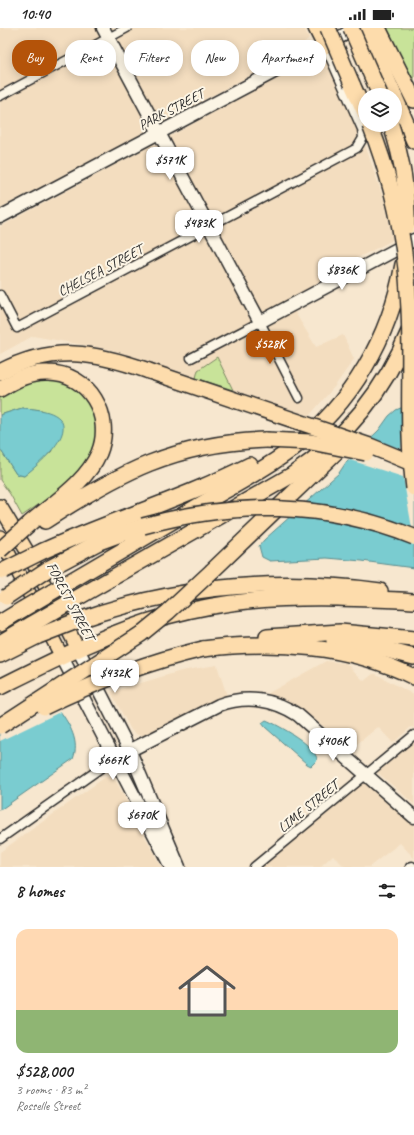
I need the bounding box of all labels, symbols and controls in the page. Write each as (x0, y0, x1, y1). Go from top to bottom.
text: 10:40 (20, 5, 50, 24)
chip: Buy (12, 40, 57, 76)
chip: Rent (65, 40, 116, 76)
chip: Filters (124, 40, 183, 76)
chip: New (191, 40, 239, 76)
chip: Apartment (247, 40, 326, 76)
street label: PARK STREET (136, 84, 210, 134)
map controls (358, 88, 402, 132)
button: layers (358, 88, 402, 132)
pin: $571K (142, 147, 198, 181)
text: $571K (155, 152, 185, 168)
pin: $483K (171, 210, 227, 244)
text: $483K (184, 215, 214, 231)
street label: CHELSEA STREET (55, 239, 149, 300)
pin: $836K (314, 257, 370, 291)
text: $836K (327, 262, 357, 278)
pin: $528K (242, 331, 298, 365)
text: $528K (255, 336, 285, 352)
street label: FOREST STREET (43, 559, 100, 646)
pin: $432K (87, 660, 143, 694)
text: $432K (100, 665, 130, 681)
pin: $406K (305, 728, 361, 762)
text: $406K (318, 733, 348, 749)
pin: $667K (85, 747, 141, 781)
text: $667K (98, 752, 128, 768)
street label: LIME STREET (275, 775, 345, 836)
pin: $670K (114, 802, 170, 836)
text: $670K (127, 807, 157, 823)
icon: filters (376, 880, 398, 902)
text: 8 homes (16, 881, 64, 902)
icon: home (171, 955, 243, 1027)
text: $528,000 (16, 1061, 73, 1082)
text: 3 rooms · 83 m² (16, 1082, 86, 1098)
text: Rosselle Street (16, 1098, 80, 1114)

